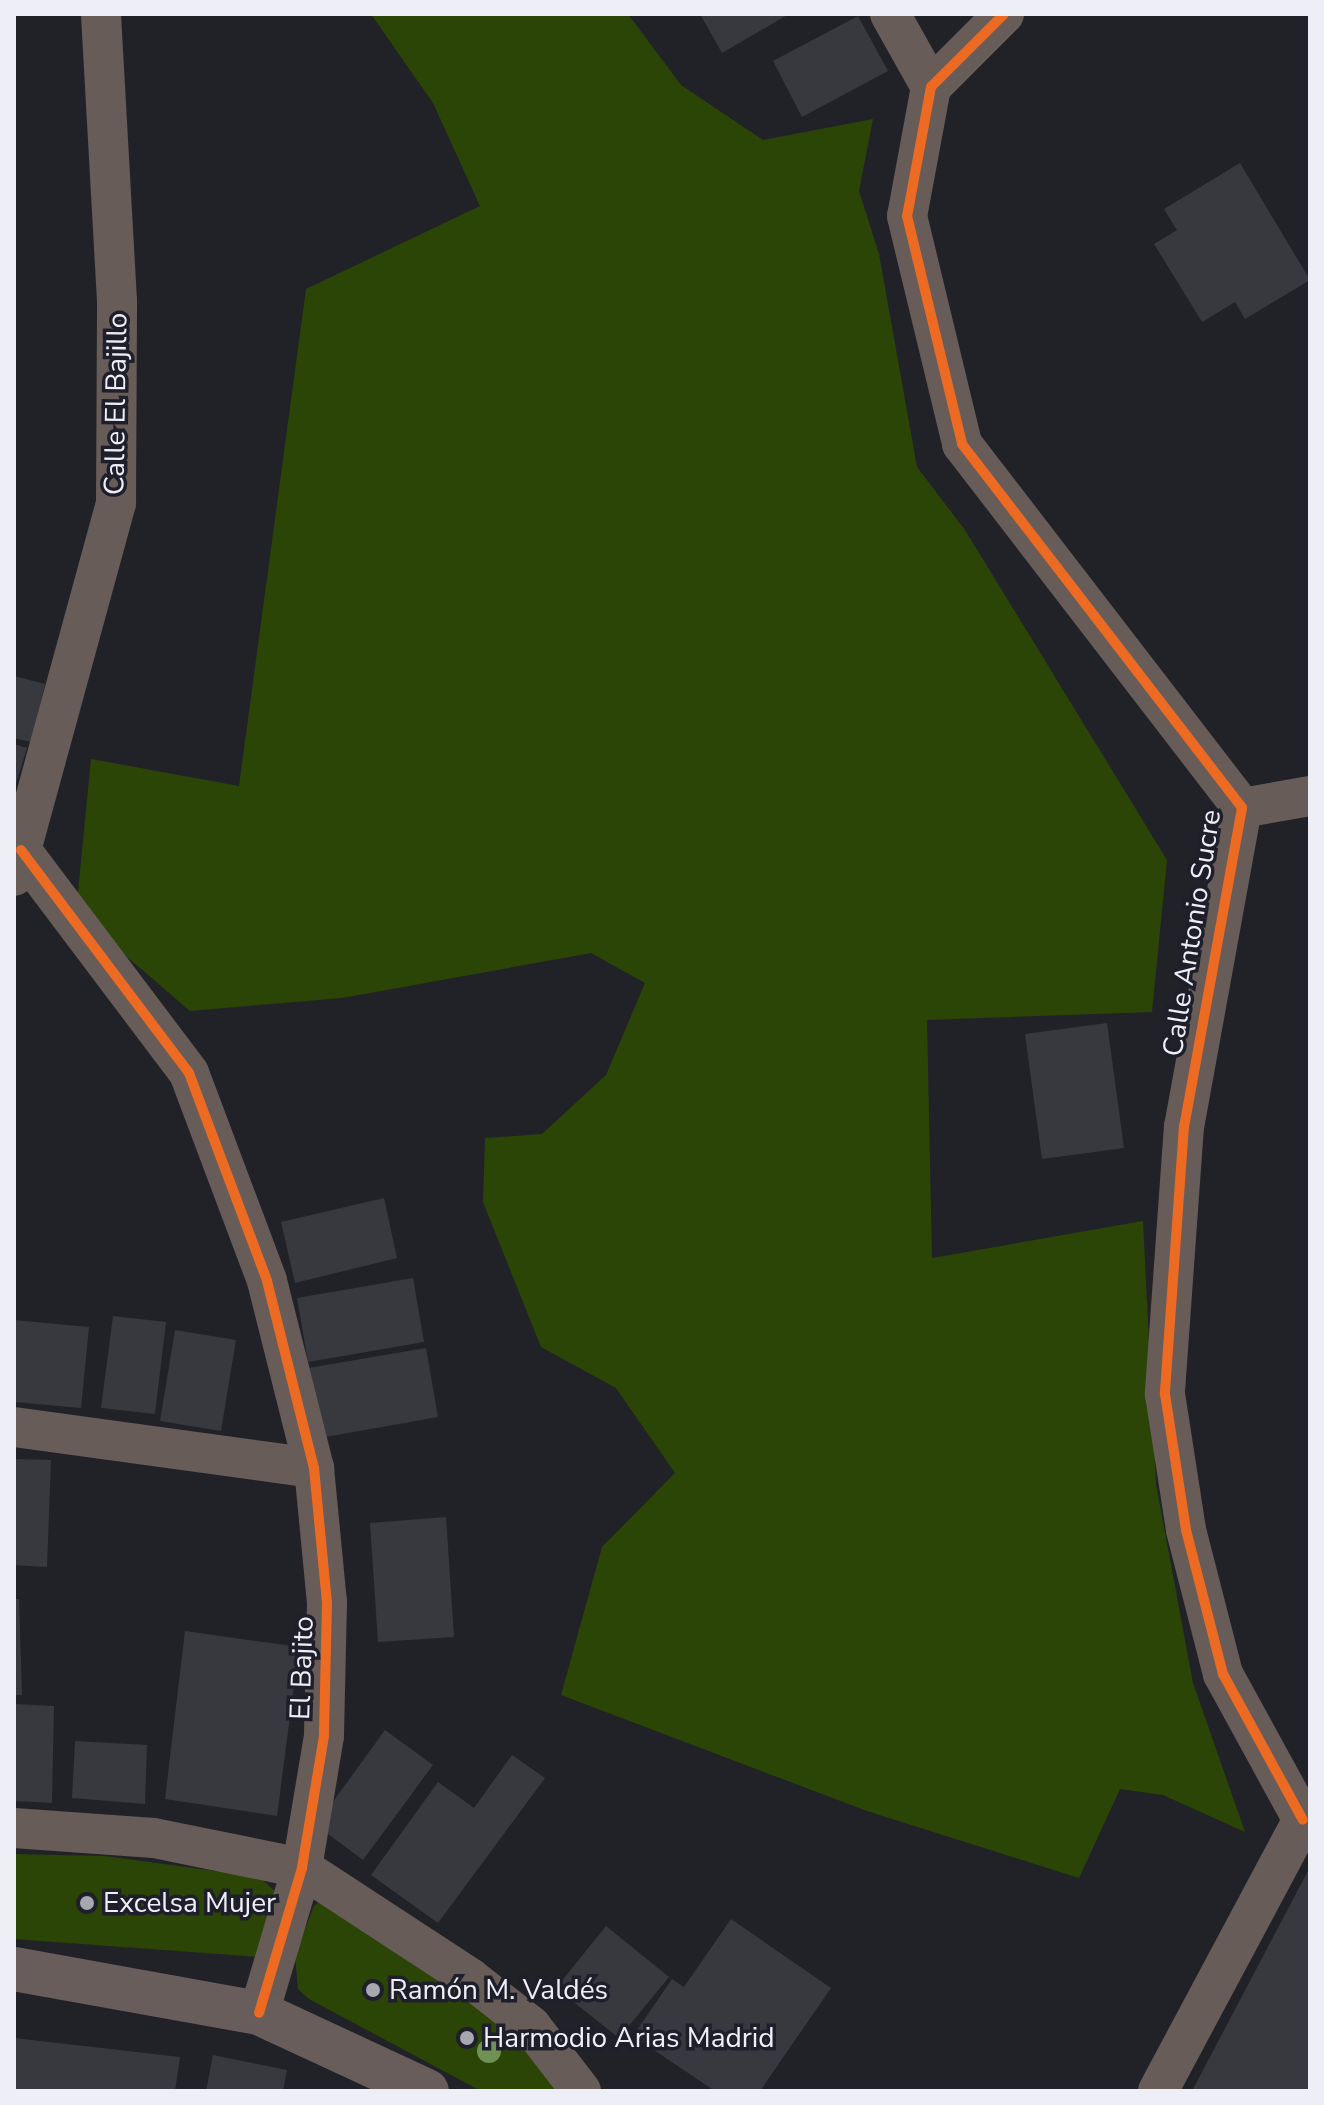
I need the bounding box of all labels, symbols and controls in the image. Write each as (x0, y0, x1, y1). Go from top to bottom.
street label: Calle El Bajillo (98, 313, 134, 495)
street label: Calle Antonio Sucre (1156, 807, 1228, 1059)
street label: El Bajito (283, 1615, 321, 1721)
place label: Excelsa Mujer (103, 1886, 276, 1920)
marker: Excelsa Mujer (78, 1894, 96, 1912)
place label: Ramón M. Valdés (389, 1973, 608, 2007)
marker: Ramón M. Valdés (364, 1981, 382, 1999)
place label: Harmodio Arias Madrid (483, 2021, 775, 2055)
marker: Harmodio Arias Madrid (458, 2029, 476, 2047)

